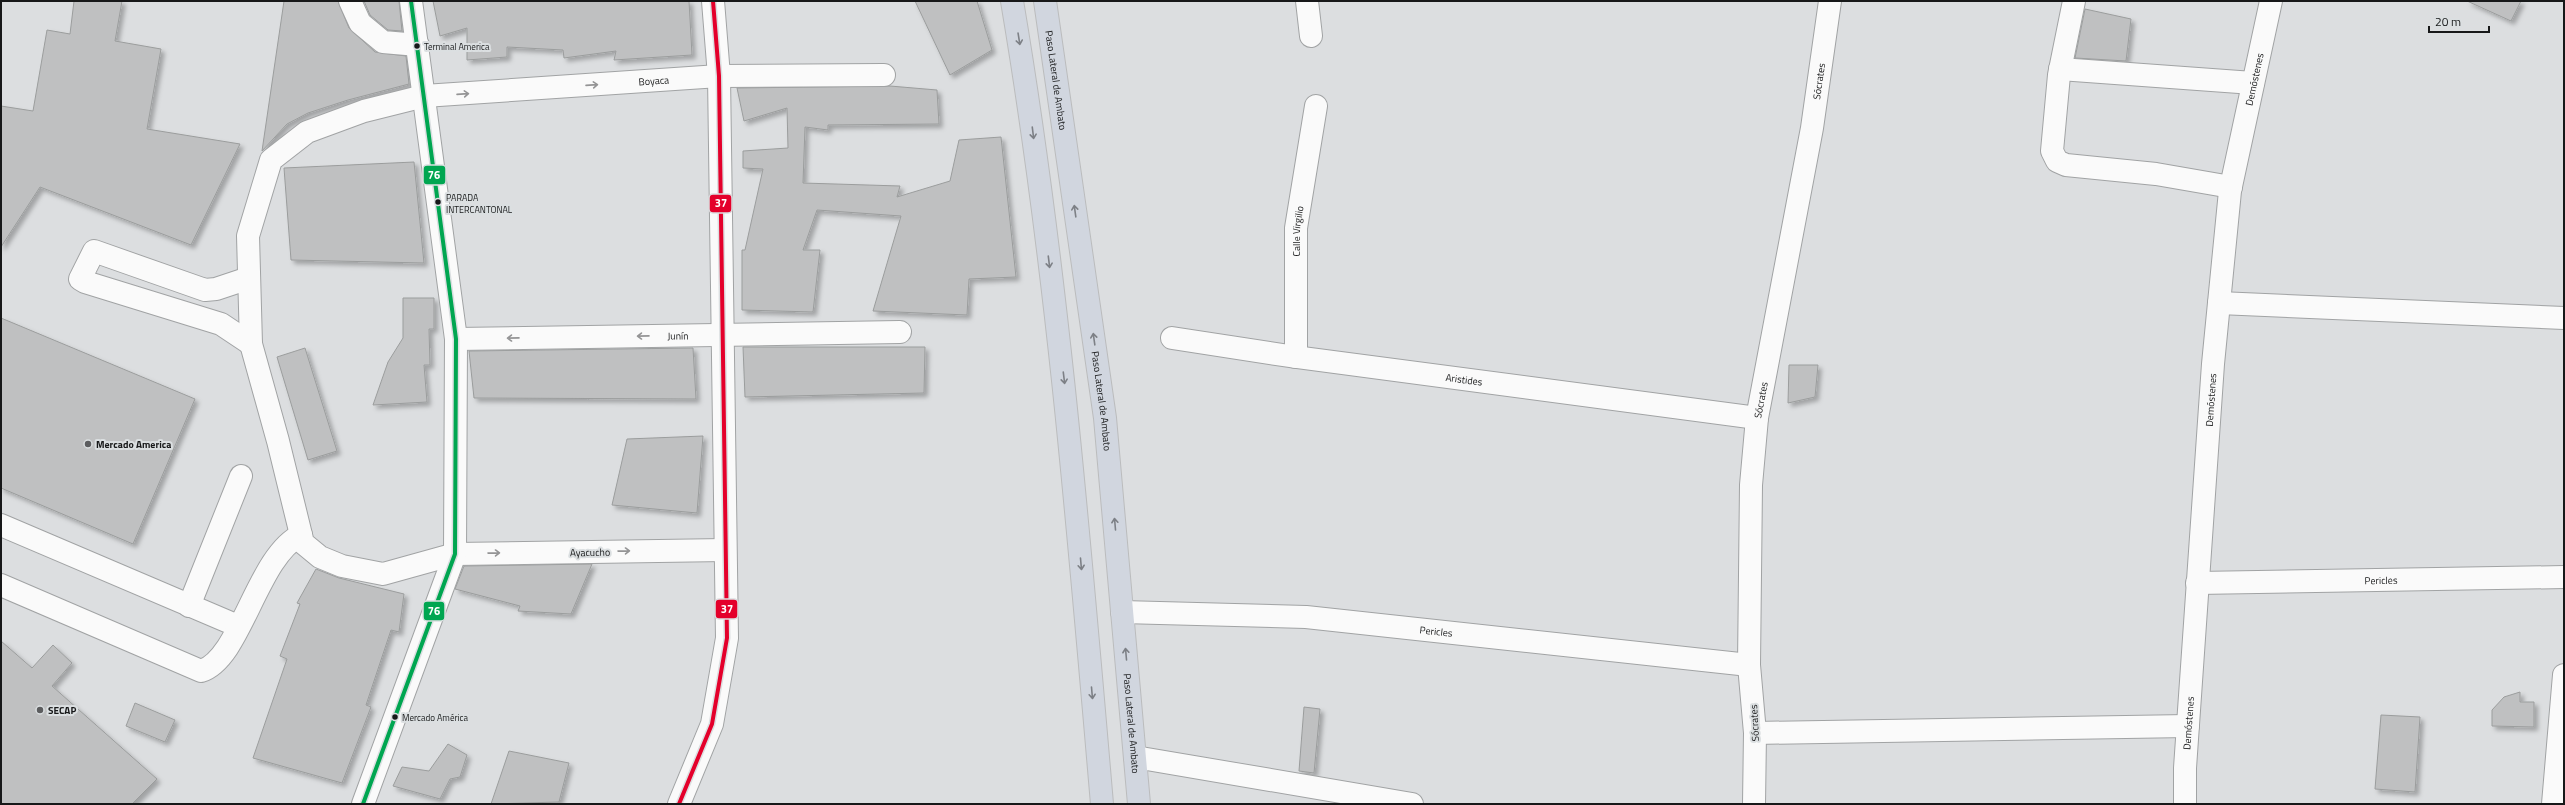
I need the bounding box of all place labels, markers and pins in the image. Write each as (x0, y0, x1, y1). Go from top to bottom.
place label: Terminal America (424, 40, 490, 53)
marker: Terminal America (412, 41, 422, 51)
place label: PARADA INTERCANTONAL (446, 191, 513, 216)
marker: PARADA INTERCANTONAL (433, 197, 443, 207)
place label: Mercado America (96, 437, 171, 452)
marker: Mercado America (83, 439, 93, 449)
place label: SECAP (48, 703, 76, 718)
marker: SECAP (35, 705, 45, 715)
place label: Mercado América (402, 711, 468, 724)
marker: Mercado América (390, 712, 400, 722)

